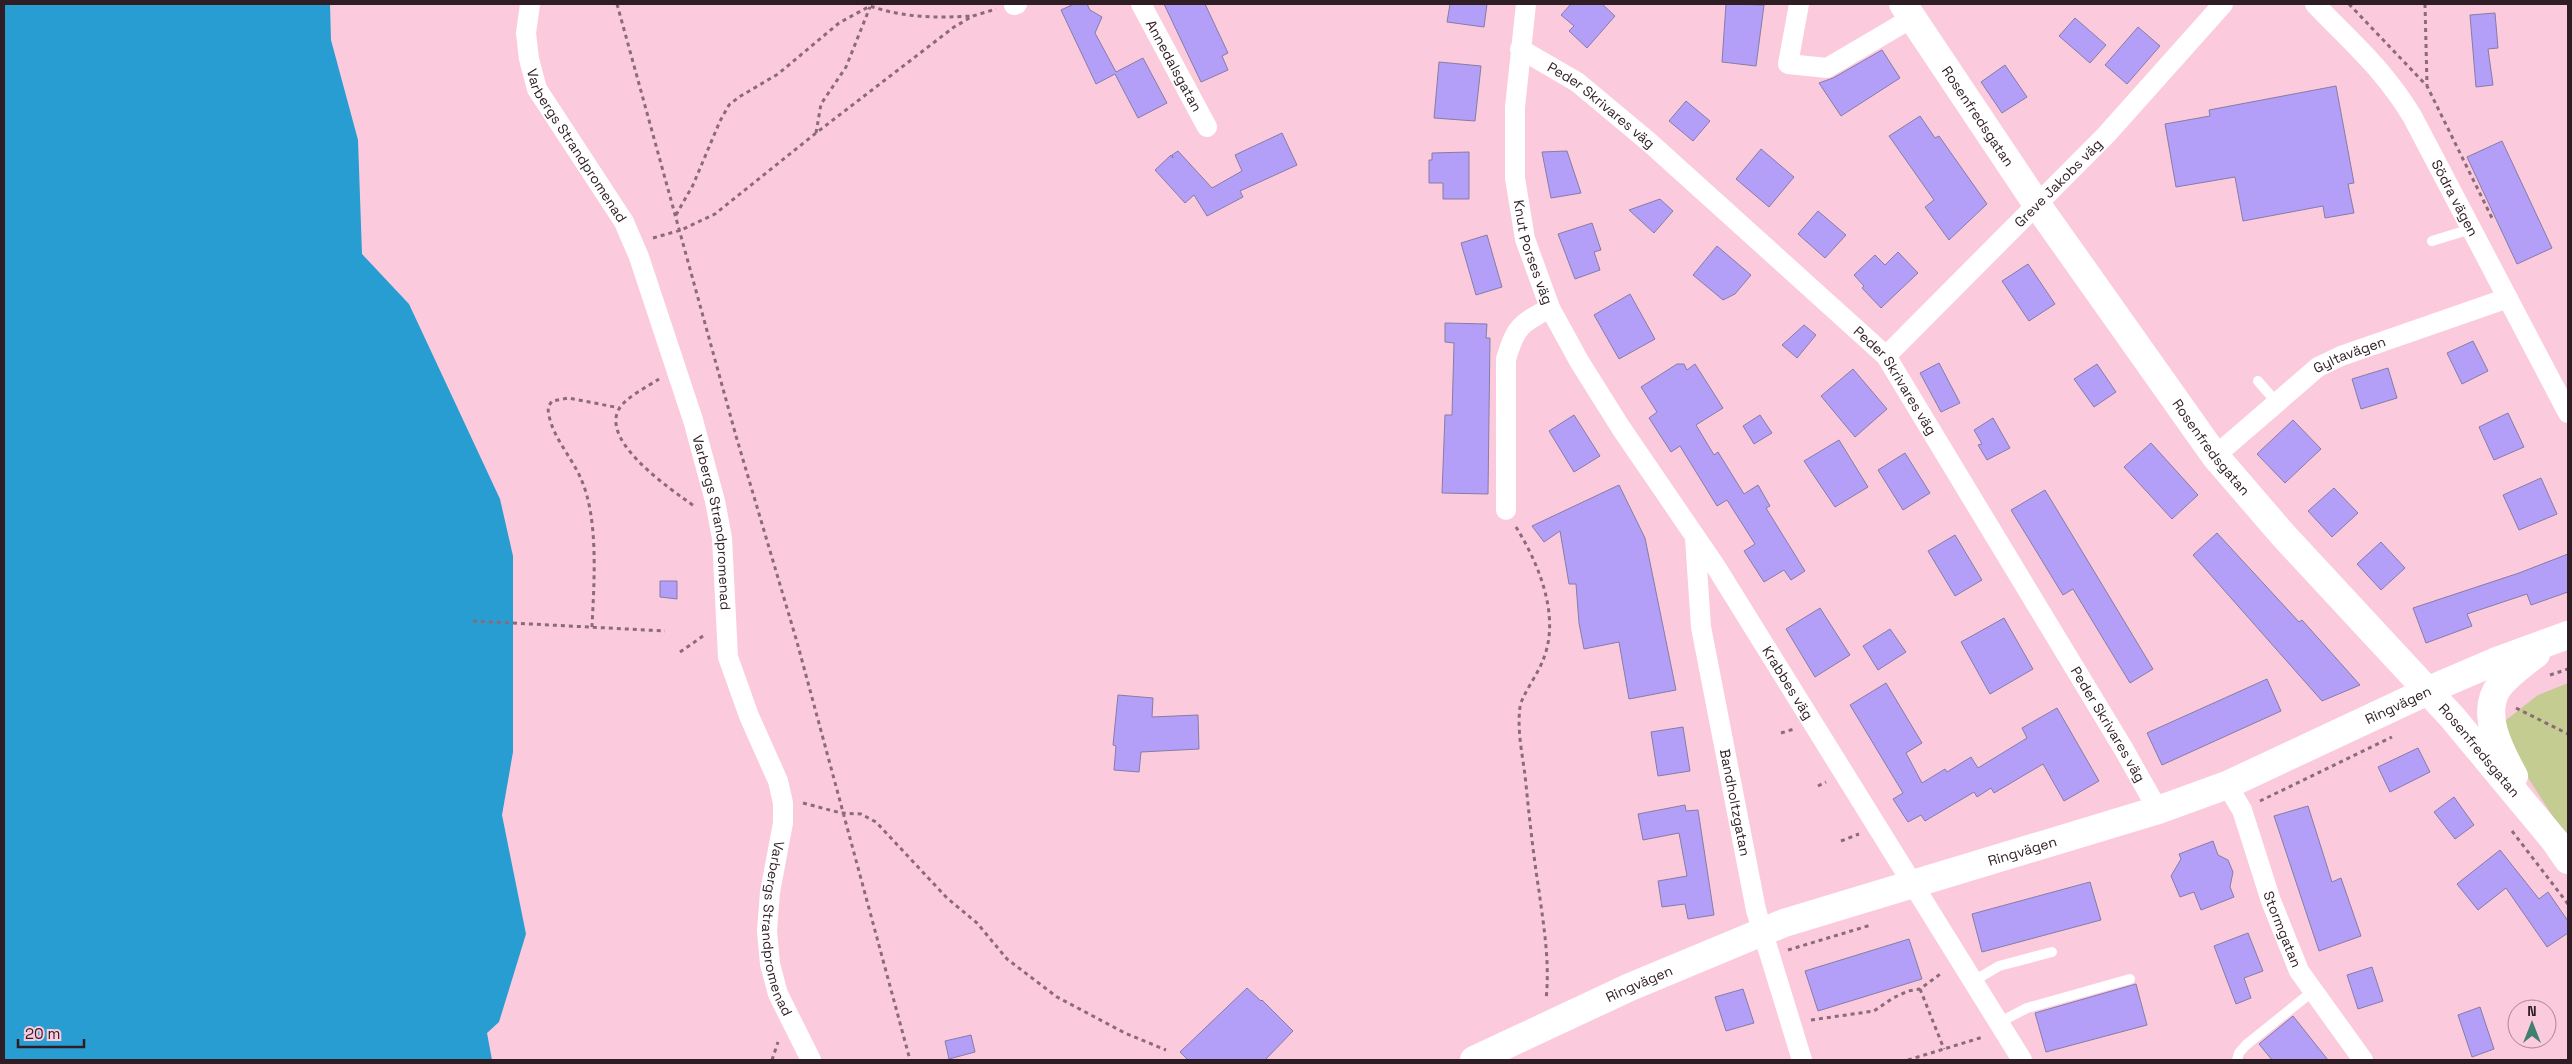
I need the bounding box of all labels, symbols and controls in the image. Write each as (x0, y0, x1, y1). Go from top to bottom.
street label: Annedalsgatan (1142, 17, 1206, 115)
street label: Peder Skrivares väg (1544, 58, 1659, 152)
street label: Rosenfredsgatan (1938, 63, 2018, 170)
street label: Varbergs Strandpromenad (523, 67, 631, 226)
street label: Greve Jakobs väg (2010, 135, 2106, 231)
street label: Södra vägen (2427, 156, 2483, 239)
street label: Knut Porses väg (1510, 198, 1557, 307)
street label: Peder Skrivares väg (1850, 322, 1941, 438)
street label: Gyltavägen (2310, 332, 2388, 377)
street label: Rosenfredsgatan (2168, 395, 2254, 499)
street label: Varbergs Strandpromenad (688, 433, 735, 611)
street label: Krabbes väg (1758, 643, 1818, 723)
street label: Peder Skrivares väg (2067, 663, 2149, 785)
street label: Ringvägen (2362, 682, 2434, 728)
street label: Rosenfredsgatan (2435, 700, 2524, 801)
street label: Bandholtzgatan (1716, 747, 1754, 858)
street label: Ringvägen (1986, 832, 2059, 870)
street label: Varbergs Strandpromenad (758, 840, 796, 1019)
street label: Stormgatan (2259, 889, 2306, 970)
street label: Ringvägen (1603, 961, 1675, 1006)
north arrow (2507, 999, 2557, 1049)
text: N (2527, 1002, 2537, 1020)
scale bar (18, 1016, 84, 1048)
text: 20 m (25, 1024, 60, 1043)

